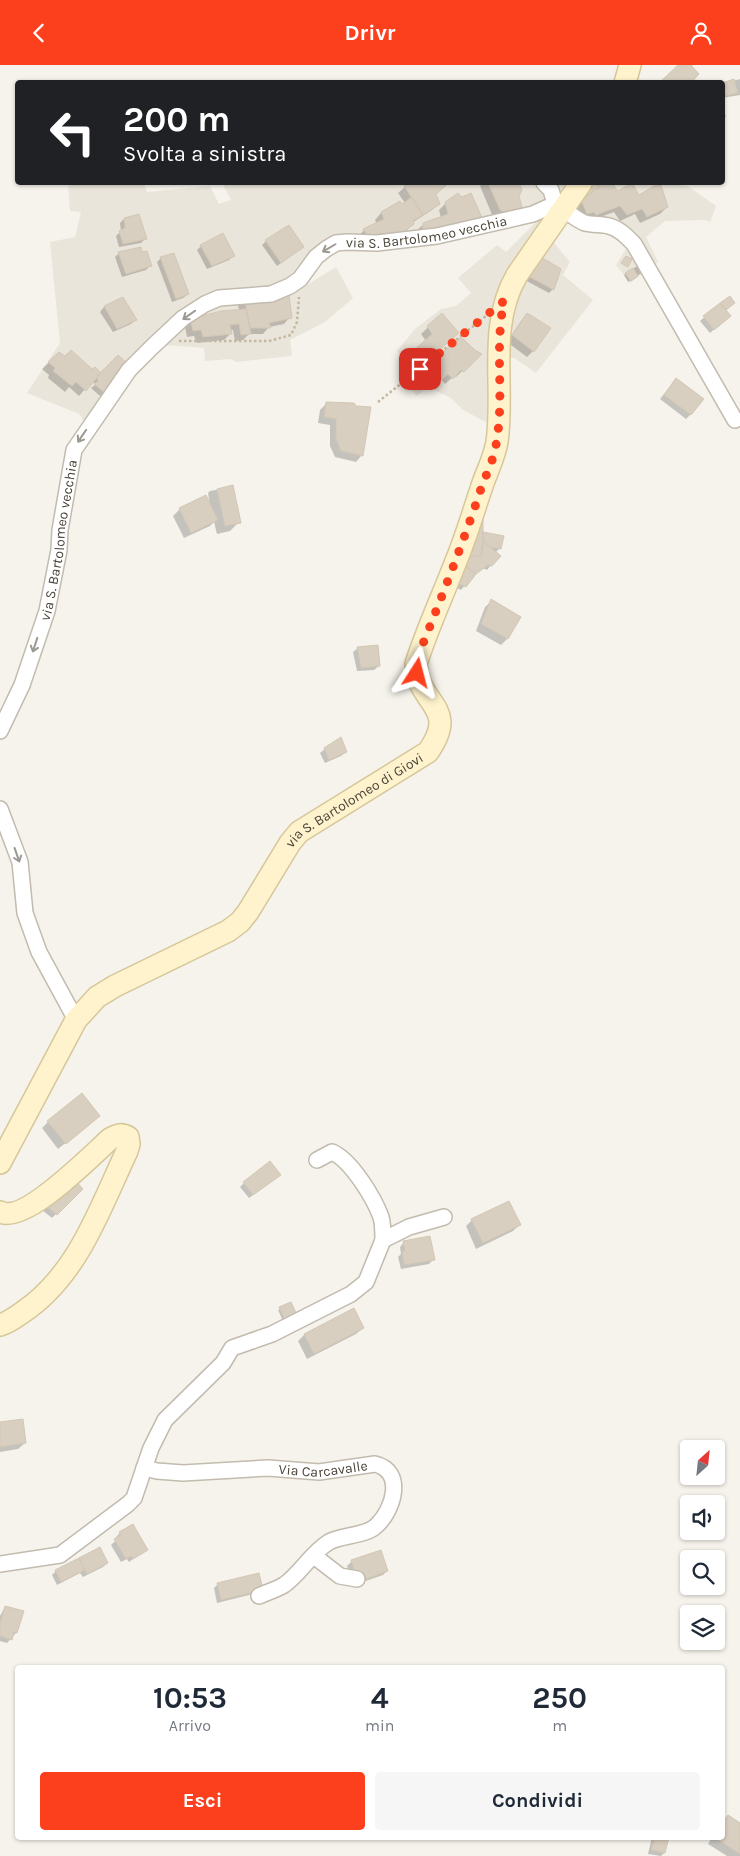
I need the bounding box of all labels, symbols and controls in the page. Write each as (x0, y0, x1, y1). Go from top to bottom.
icon: back (25, 19, 53, 47)
icon: person (687, 19, 715, 47)
text: Drivr (344, 20, 396, 46)
text: 200 m (123, 99, 231, 140)
icon: left (40, 100, 105, 165)
text: Svolta a sinistra (123, 141, 286, 167)
street label: via S. Bartolomeo vecchia (346, 212, 509, 251)
one-way arrow (322, 243, 336, 253)
one-way arrow (182, 310, 196, 320)
pin (399, 348, 441, 390)
icon: arrive (406, 355, 434, 383)
one-way arrow (77, 429, 87, 443)
street label: via S. Bartolomeo vecchia (36, 458, 81, 623)
one-way arrow (30, 636, 40, 652)
position arrow (390, 646, 442, 698)
street label: via S. Bartolomeo di Giovi (281, 749, 426, 851)
one-way arrow (13, 847, 23, 863)
north arrow (680, 1440, 725, 1485)
map controls (680, 1440, 725, 1650)
street label: Via Carcavalle (278, 1457, 369, 1481)
button: sound (680, 1495, 725, 1540)
button: search (680, 1550, 725, 1595)
button: layers (680, 1605, 725, 1650)
text: 10:53 (153, 1680, 227, 1716)
text: 4 (371, 1680, 389, 1716)
text: 250 (532, 1680, 587, 1716)
text: Arrivo (169, 1716, 211, 1735)
text: min (365, 1716, 394, 1735)
text: m (552, 1716, 567, 1735)
button: Esci (40, 1772, 365, 1830)
button: Condividi (375, 1772, 700, 1830)

